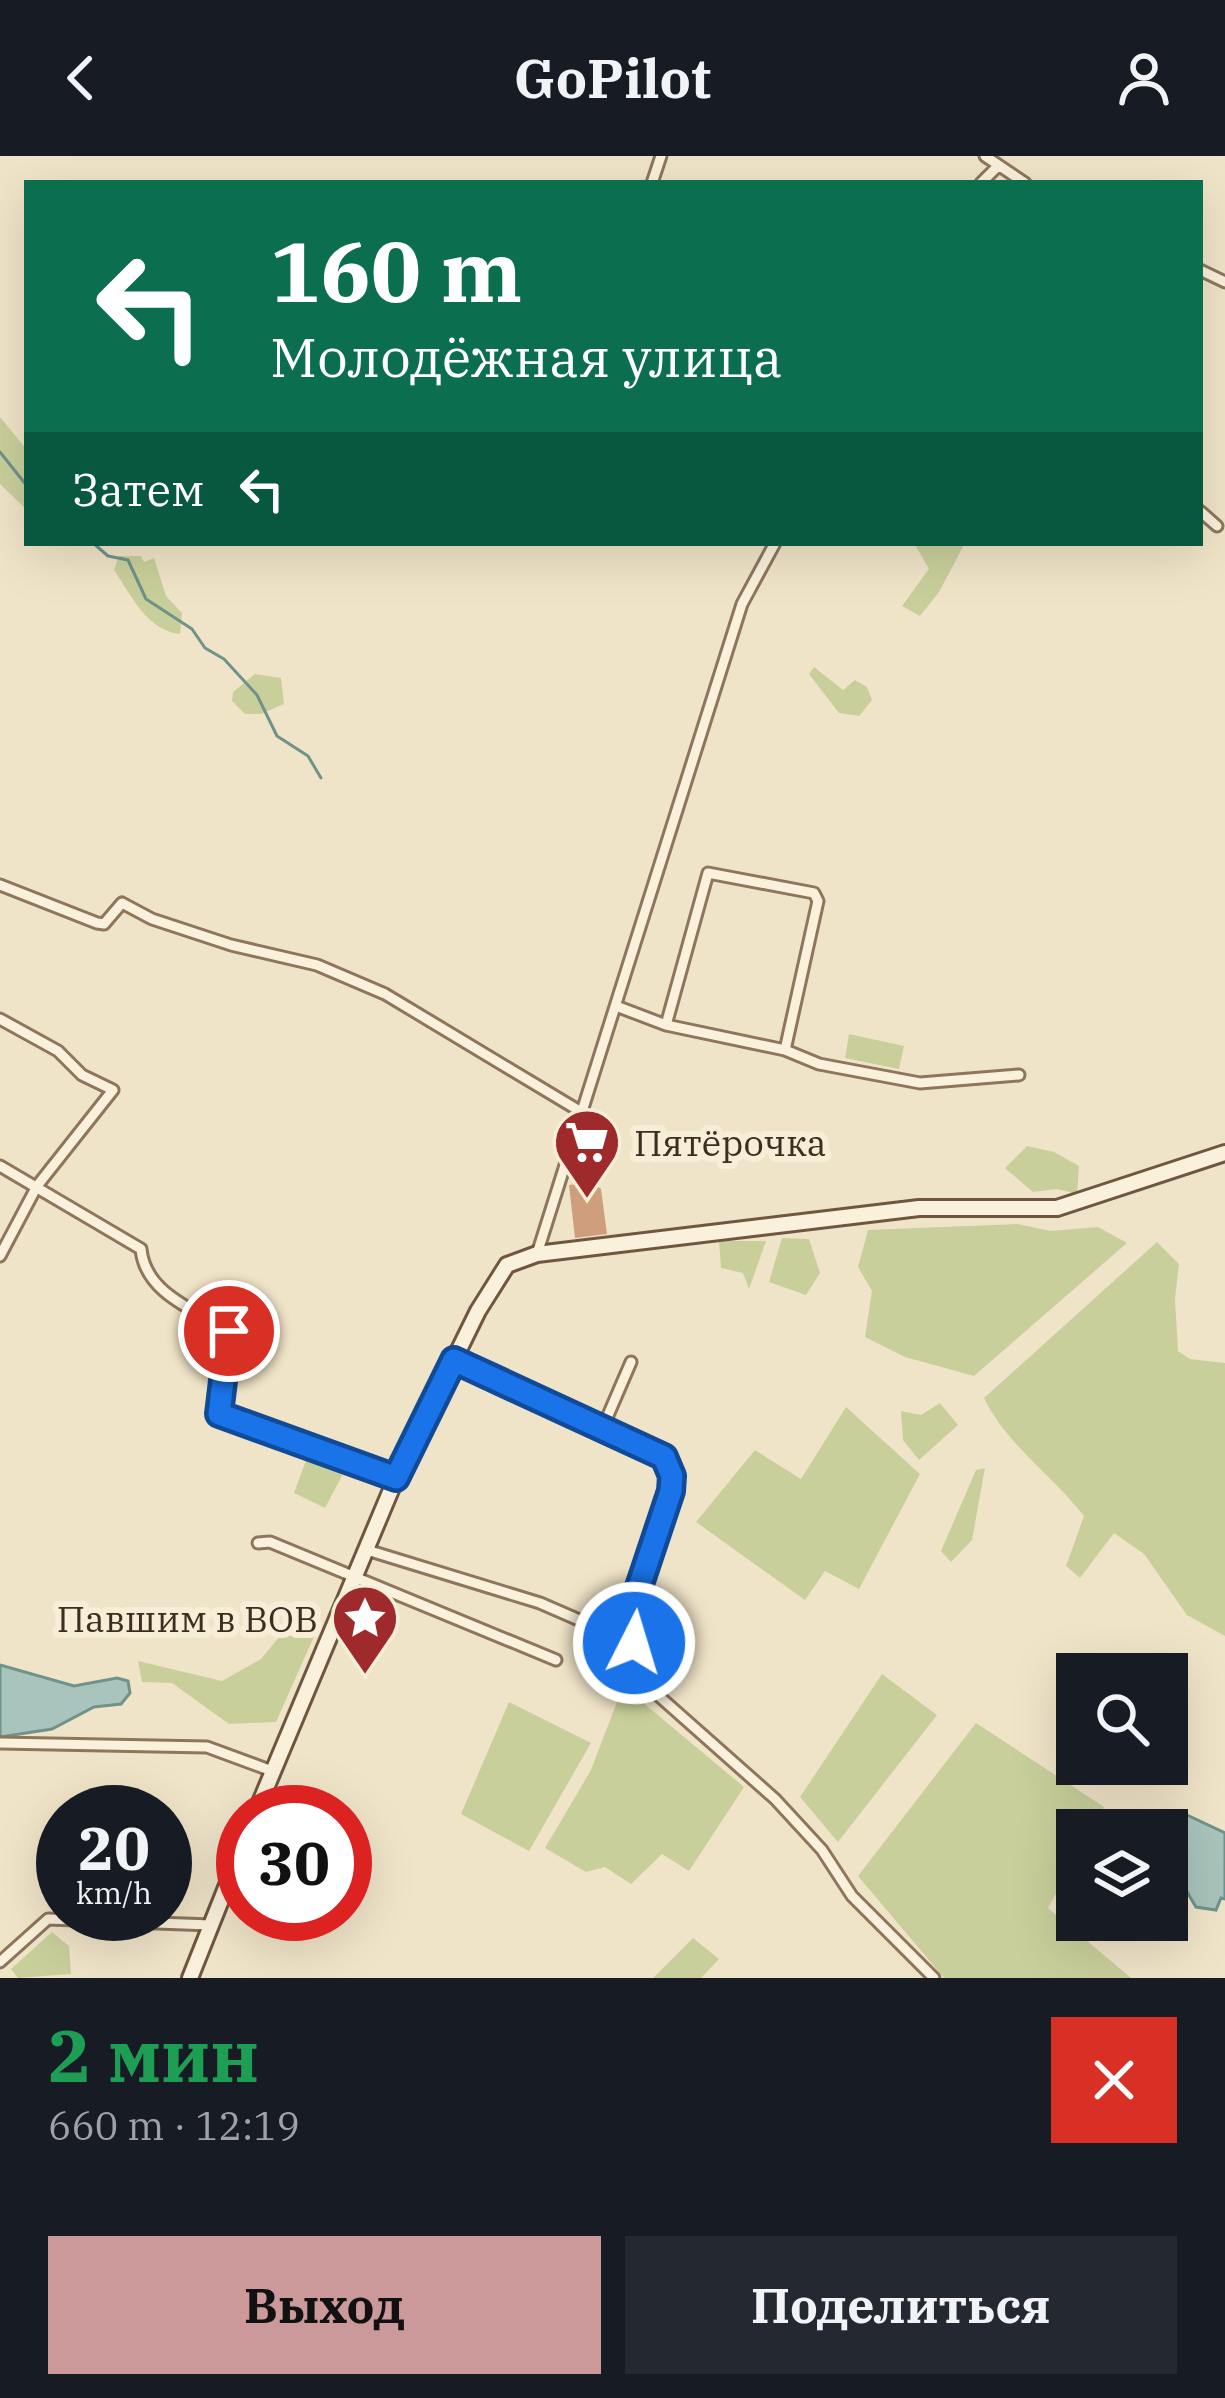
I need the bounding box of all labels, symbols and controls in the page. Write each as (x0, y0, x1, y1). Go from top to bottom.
text: GoPilot (514, 43, 711, 113)
icon: back (48, 45, 114, 111)
icon: person (1111, 45, 1177, 111)
text: 160 m (270, 216, 522, 325)
icon: left (72, 228, 228, 384)
text: Молодёжная улица (270, 322, 783, 392)
icon: left (229, 456, 295, 522)
text: Затем (72, 460, 205, 518)
supermarket icon: Пятёрочка (552, 1107, 622, 1201)
place label: Пятёрочка (634, 1119, 826, 1166)
pin (178, 1280, 280, 1382)
icon: arrive (196, 1298, 262, 1364)
position arrow (571, 1580, 697, 1706)
place icon: Павшим в ВОВ (330, 1583, 400, 1677)
place label: Павшим в ВОВ (57, 1595, 318, 1642)
map controls (1056, 1653, 1188, 1941)
button: search (1056, 1653, 1188, 1785)
speed limit sign: 30 (216, 1785, 372, 1941)
text: 20 (78, 1808, 150, 1887)
button: layers (1056, 1809, 1188, 1941)
text: km/h (76, 1873, 152, 1912)
text: 2 мин (48, 2008, 259, 2102)
button: close (1051, 2017, 1177, 2143)
text: 660 m · 12:19 (48, 2100, 300, 2151)
button: Выход (48, 2236, 601, 2374)
button: Поделиться (625, 2236, 1177, 2374)

